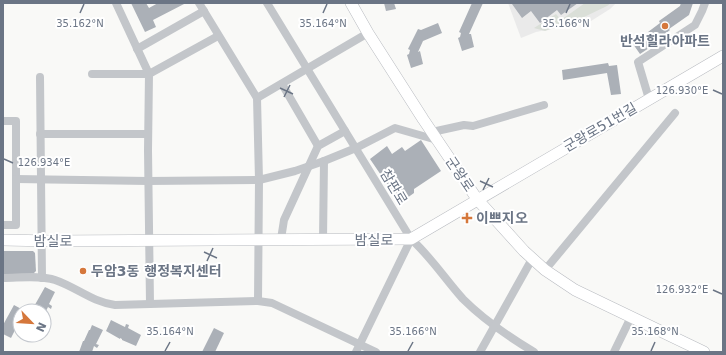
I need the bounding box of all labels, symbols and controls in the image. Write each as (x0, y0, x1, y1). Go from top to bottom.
text: 35.162°N (56, 18, 104, 29)
text: 35.164°N (299, 18, 347, 29)
text: 35.166°N (542, 18, 590, 29)
marker: 반석힐라아파트 (660, 21, 670, 31)
place label: 반석힐라아파트 (620, 33, 710, 49)
text: 126.930°E (656, 85, 708, 96)
street label: 군왕로51번길 (560, 100, 640, 154)
street label: 군왕로 (443, 154, 478, 195)
text: 126.934°E (18, 157, 70, 168)
street label: 참판로 (377, 166, 411, 208)
place label: 이쁘지오 (476, 210, 528, 226)
marker: 이쁘지오 (461, 212, 473, 224)
street label: 밤실로 (355, 232, 393, 248)
street label: 밤실로 (34, 233, 72, 249)
place label: 두암3동 행정복지센터 (91, 263, 222, 279)
marker: 두암3동 행정복지센터 (78, 266, 88, 276)
text: 126.932°E (656, 284, 708, 295)
north arrow (12, 303, 52, 343)
text: N (33, 320, 48, 334)
text: 35.164°N (146, 326, 194, 337)
text: 35.166°N (389, 326, 437, 337)
text: 35.168°N (631, 326, 679, 337)

